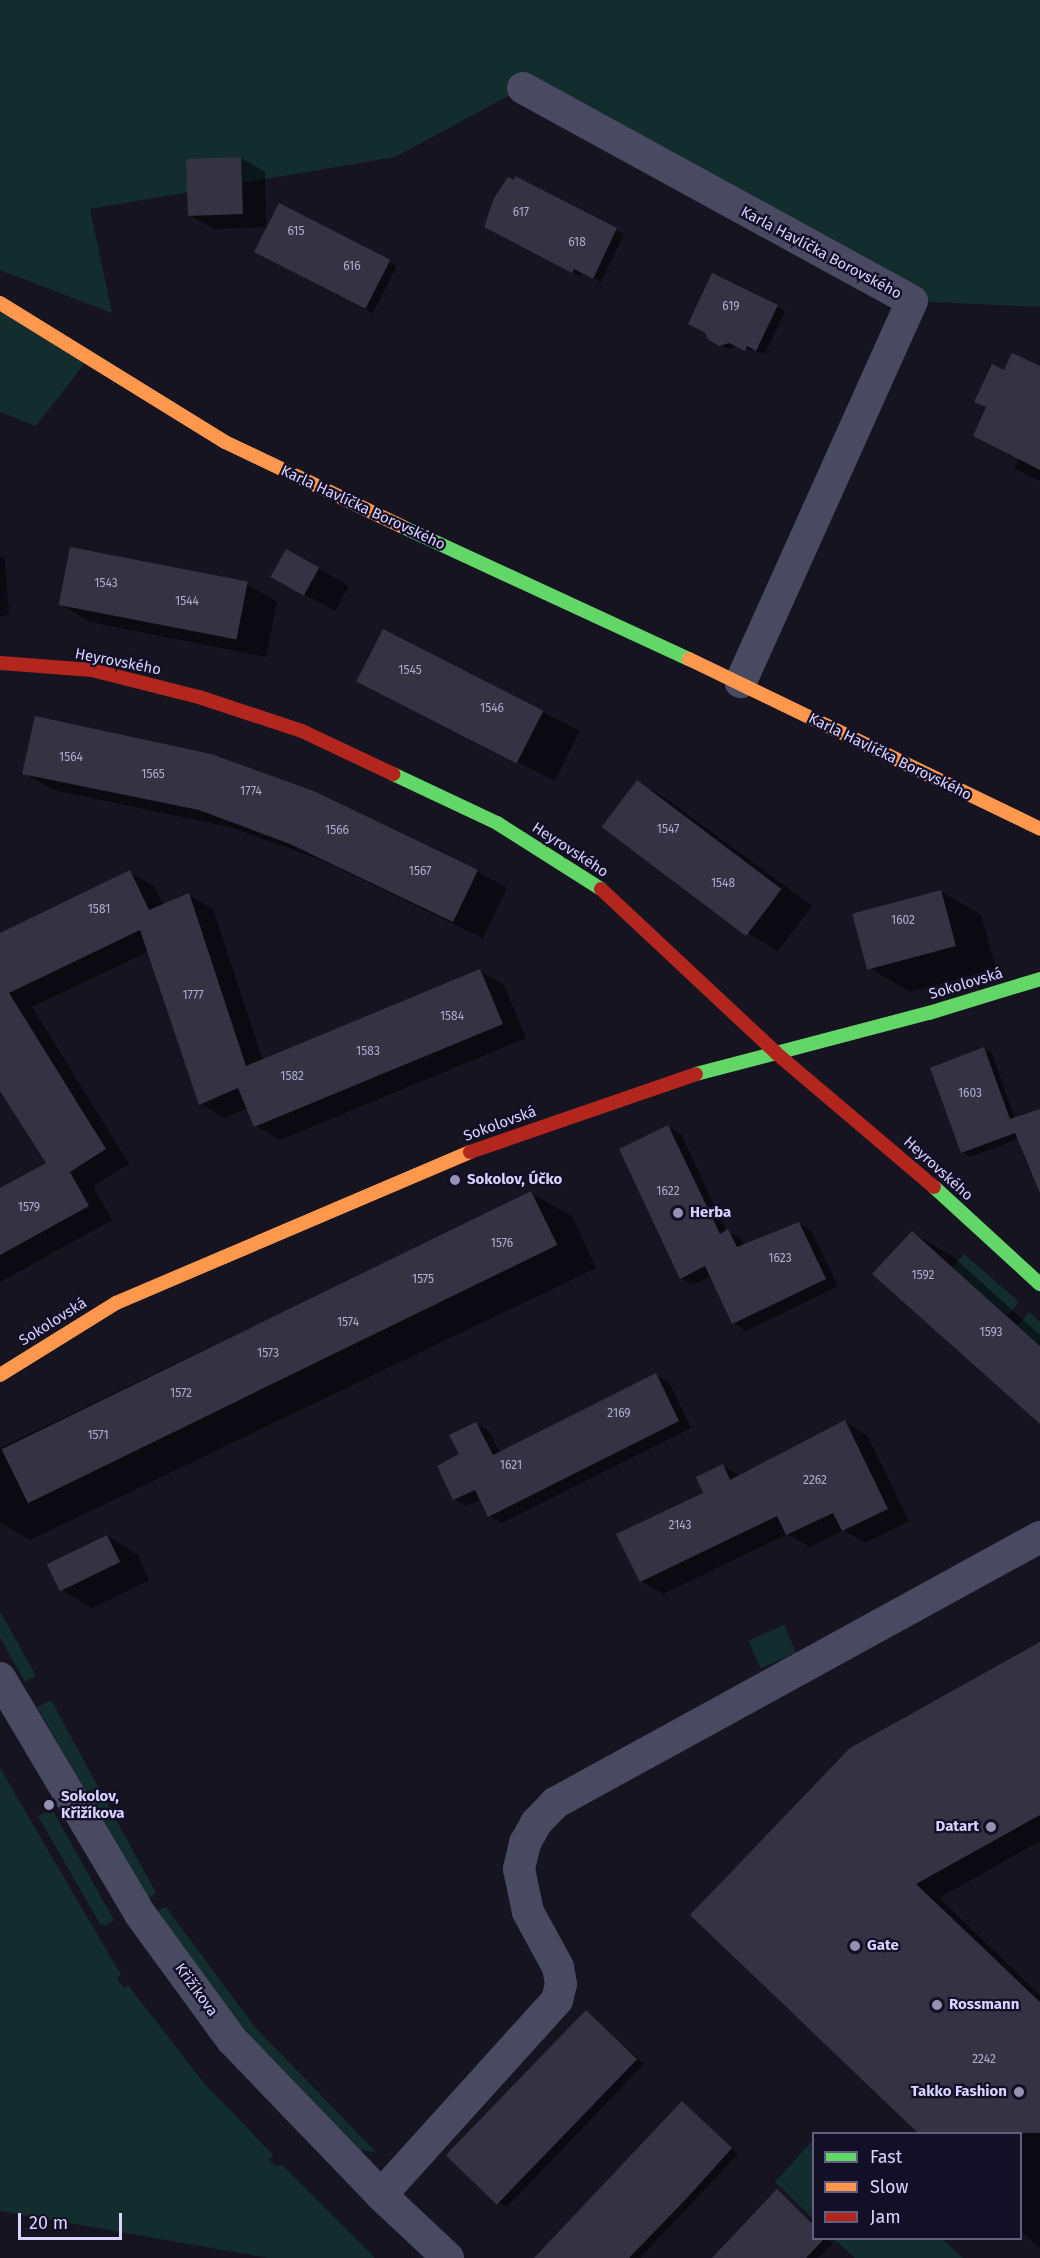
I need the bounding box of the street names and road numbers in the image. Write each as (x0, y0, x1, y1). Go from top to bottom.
street label: Karla Havlíčka Borovského (738, 203, 904, 303)
street label: Karla Havlíčka Borovského (278, 462, 448, 554)
street label: Heyrovského (73, 645, 163, 679)
street label: Karla Havlíčka Borovského (805, 710, 975, 804)
street label: Heyrovského (528, 819, 612, 881)
street label: Sokolovská (927, 964, 1005, 1004)
street label: Sokolovská (461, 1103, 539, 1145)
street label: Heyrovského (900, 1133, 976, 1205)
street label: Sokolovská (16, 1294, 90, 1350)
street label: Křižíkova (171, 1960, 221, 2020)

